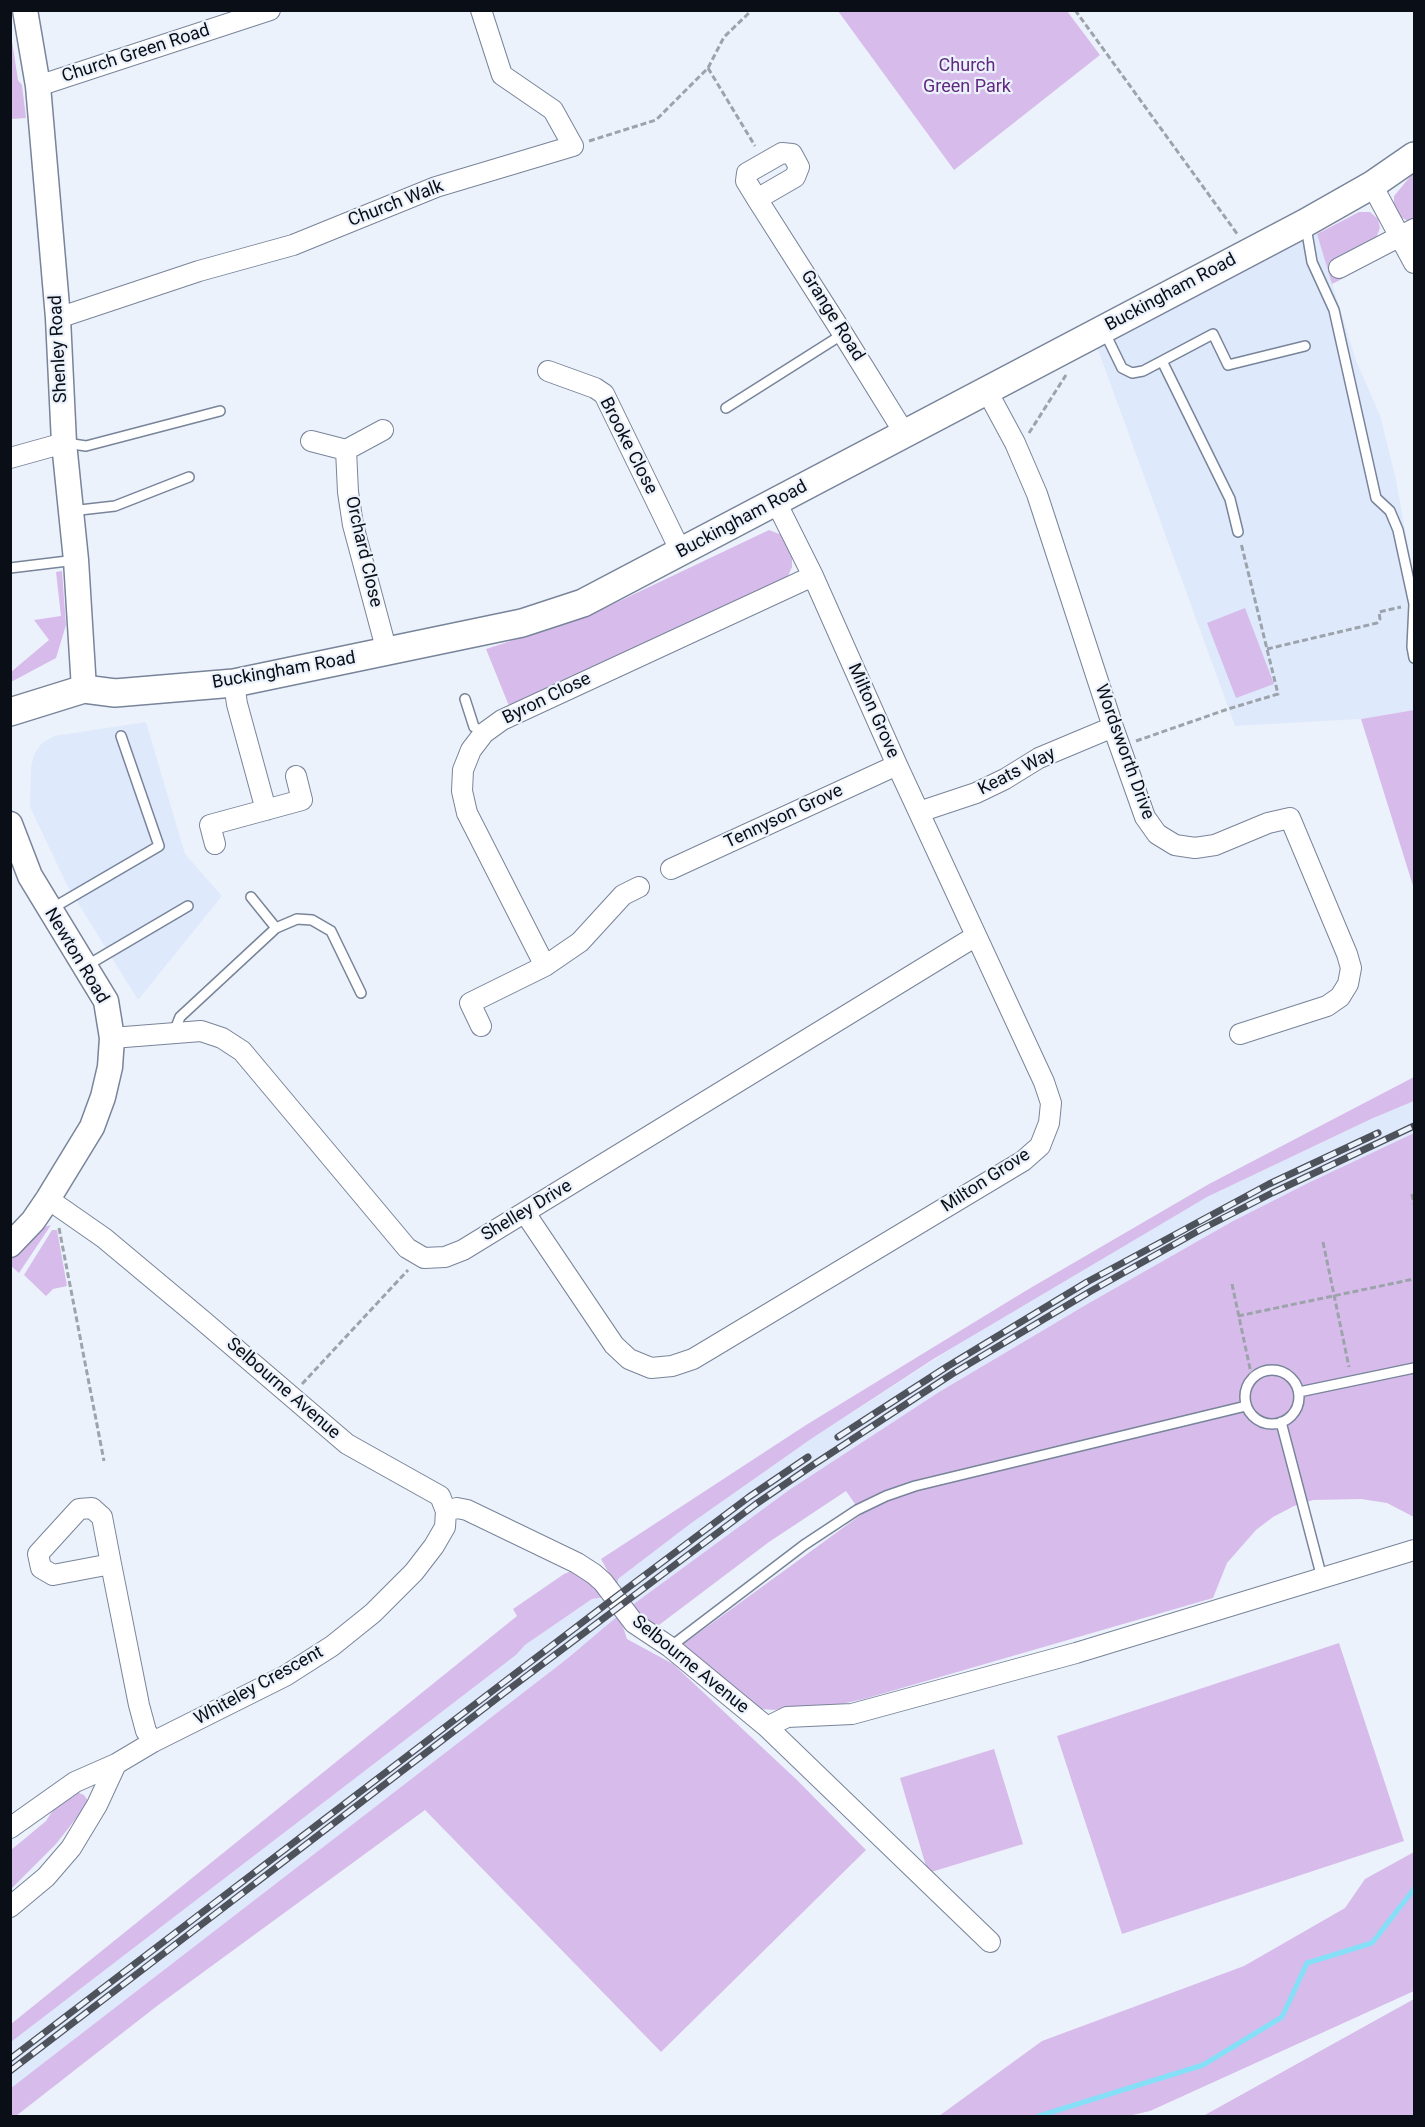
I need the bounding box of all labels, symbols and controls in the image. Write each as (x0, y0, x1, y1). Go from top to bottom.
street label: Church Green Road (59, 20, 213, 88)
park label: Church Green Park (923, 55, 1011, 98)
street label: Church Walk (345, 176, 447, 232)
street label: Buckingham Road (1102, 249, 1240, 337)
street label: Grange Road (796, 267, 868, 365)
street label: Shenley Road (45, 294, 73, 404)
street label: Brooke Close (594, 394, 662, 498)
street label: Buckingham Road (673, 476, 811, 564)
street label: Orchard Close (340, 494, 386, 610)
street label: Buckingham Road (211, 648, 357, 694)
street label: Milton Grove (843, 660, 903, 762)
street label: Byron Close (499, 668, 595, 730)
street label: Wordsworth Drive (1090, 681, 1158, 823)
street label: Keats Way (975, 743, 1059, 801)
street label: Tennyson Grove (721, 780, 847, 854)
street label: Newton Road (39, 904, 113, 1008)
street label: Milton Grove (938, 1144, 1034, 1218)
street label: Shelley Drive (478, 1176, 576, 1246)
street label: Selbourne Avenue (222, 1334, 344, 1444)
street label: Selbourne Avenue (627, 1611, 753, 1719)
street label: Whiteley Crescent (191, 1642, 327, 1730)

